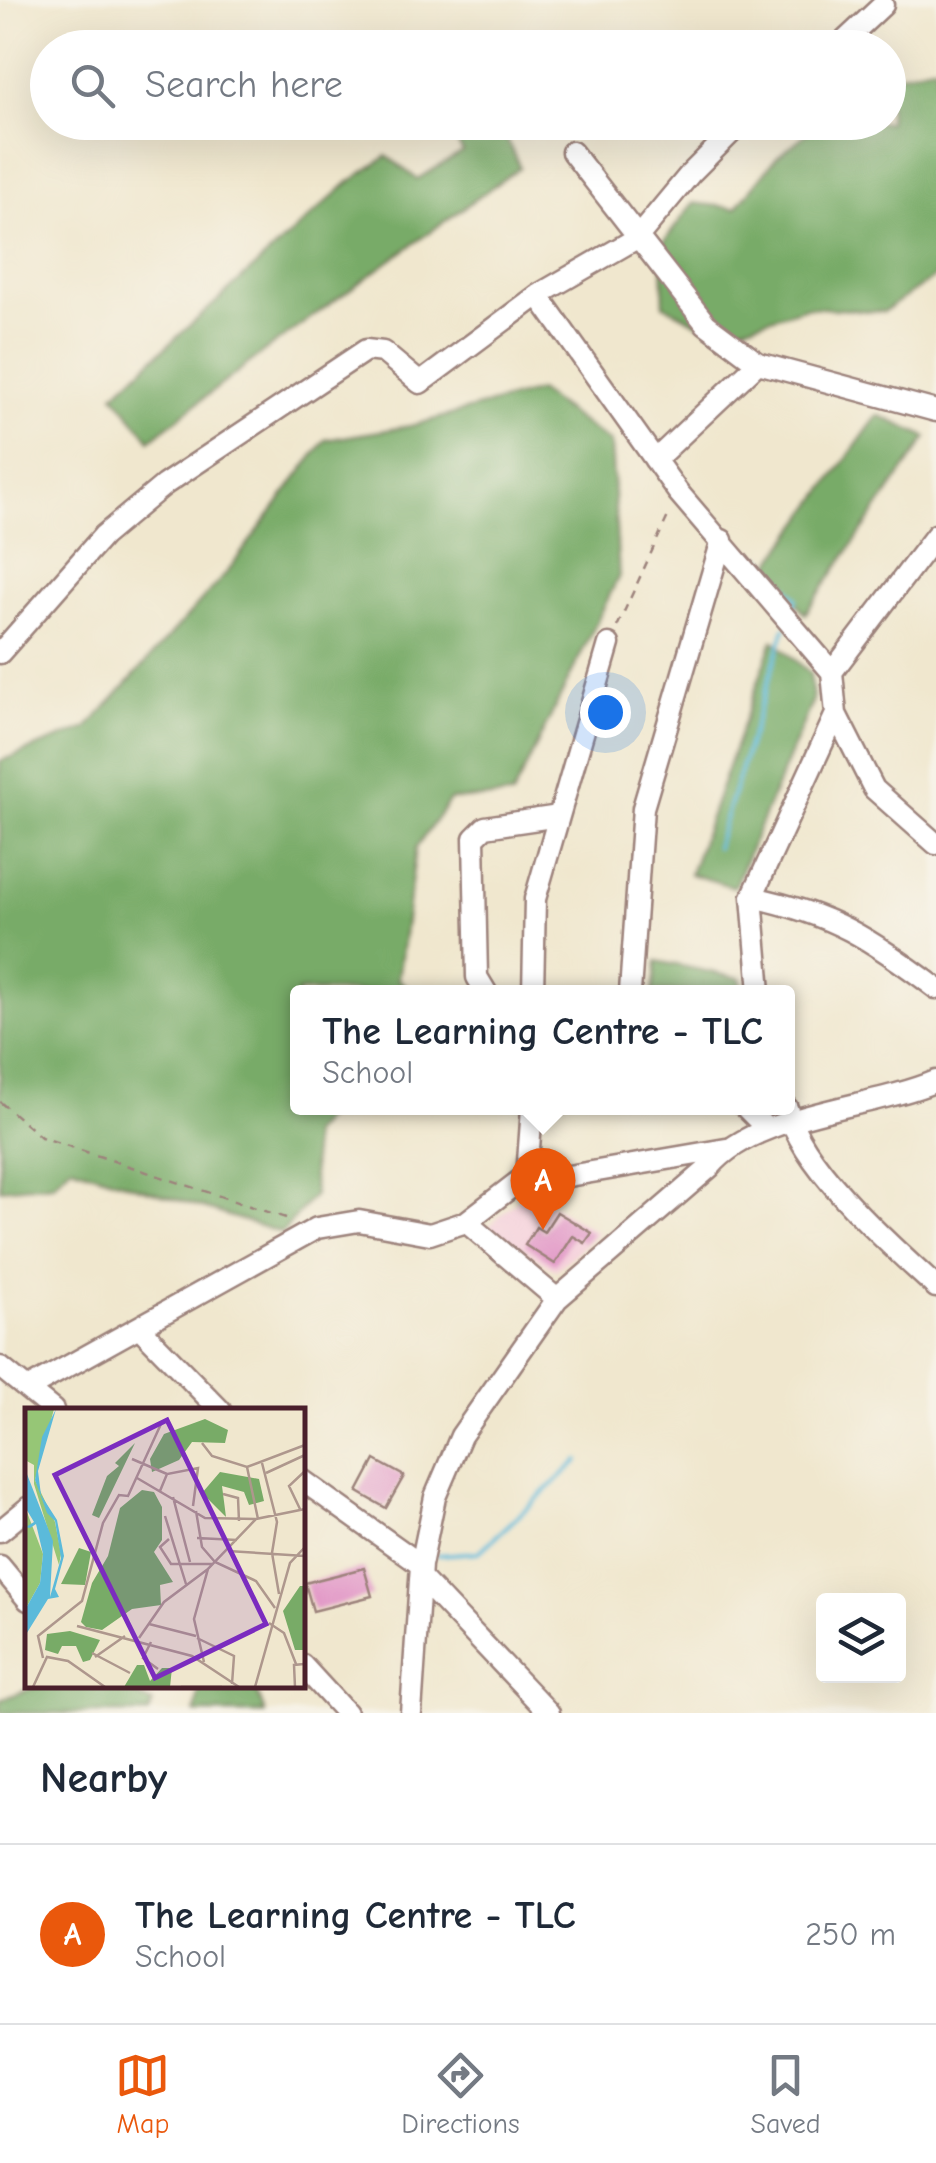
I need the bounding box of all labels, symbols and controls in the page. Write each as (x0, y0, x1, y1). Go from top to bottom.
search box (30, 30, 906, 140)
icon: search (65, 58, 120, 113)
text: Search here (145, 63, 343, 107)
your location (580, 687, 631, 738)
popup (290, 985, 795, 1115)
text: The Learning Centre - TLC (322, 1010, 763, 1054)
text: School (322, 1054, 413, 1091)
pin: A (510, 1148, 576, 1230)
inset map (25, 1408, 305, 1688)
map controls (816, 1593, 906, 1683)
button: layers (816, 1593, 906, 1683)
text: Nearby (40, 1754, 167, 1803)
text: The Learning Centre - TLC (135, 1894, 576, 1938)
text: A (64, 1916, 81, 1953)
text: 250 m (805, 1916, 896, 1953)
text: School (135, 1938, 226, 1975)
tab: Map (115, 2048, 170, 2140)
tab: Directions (401, 2048, 520, 2140)
tab: Saved (751, 2048, 821, 2140)

